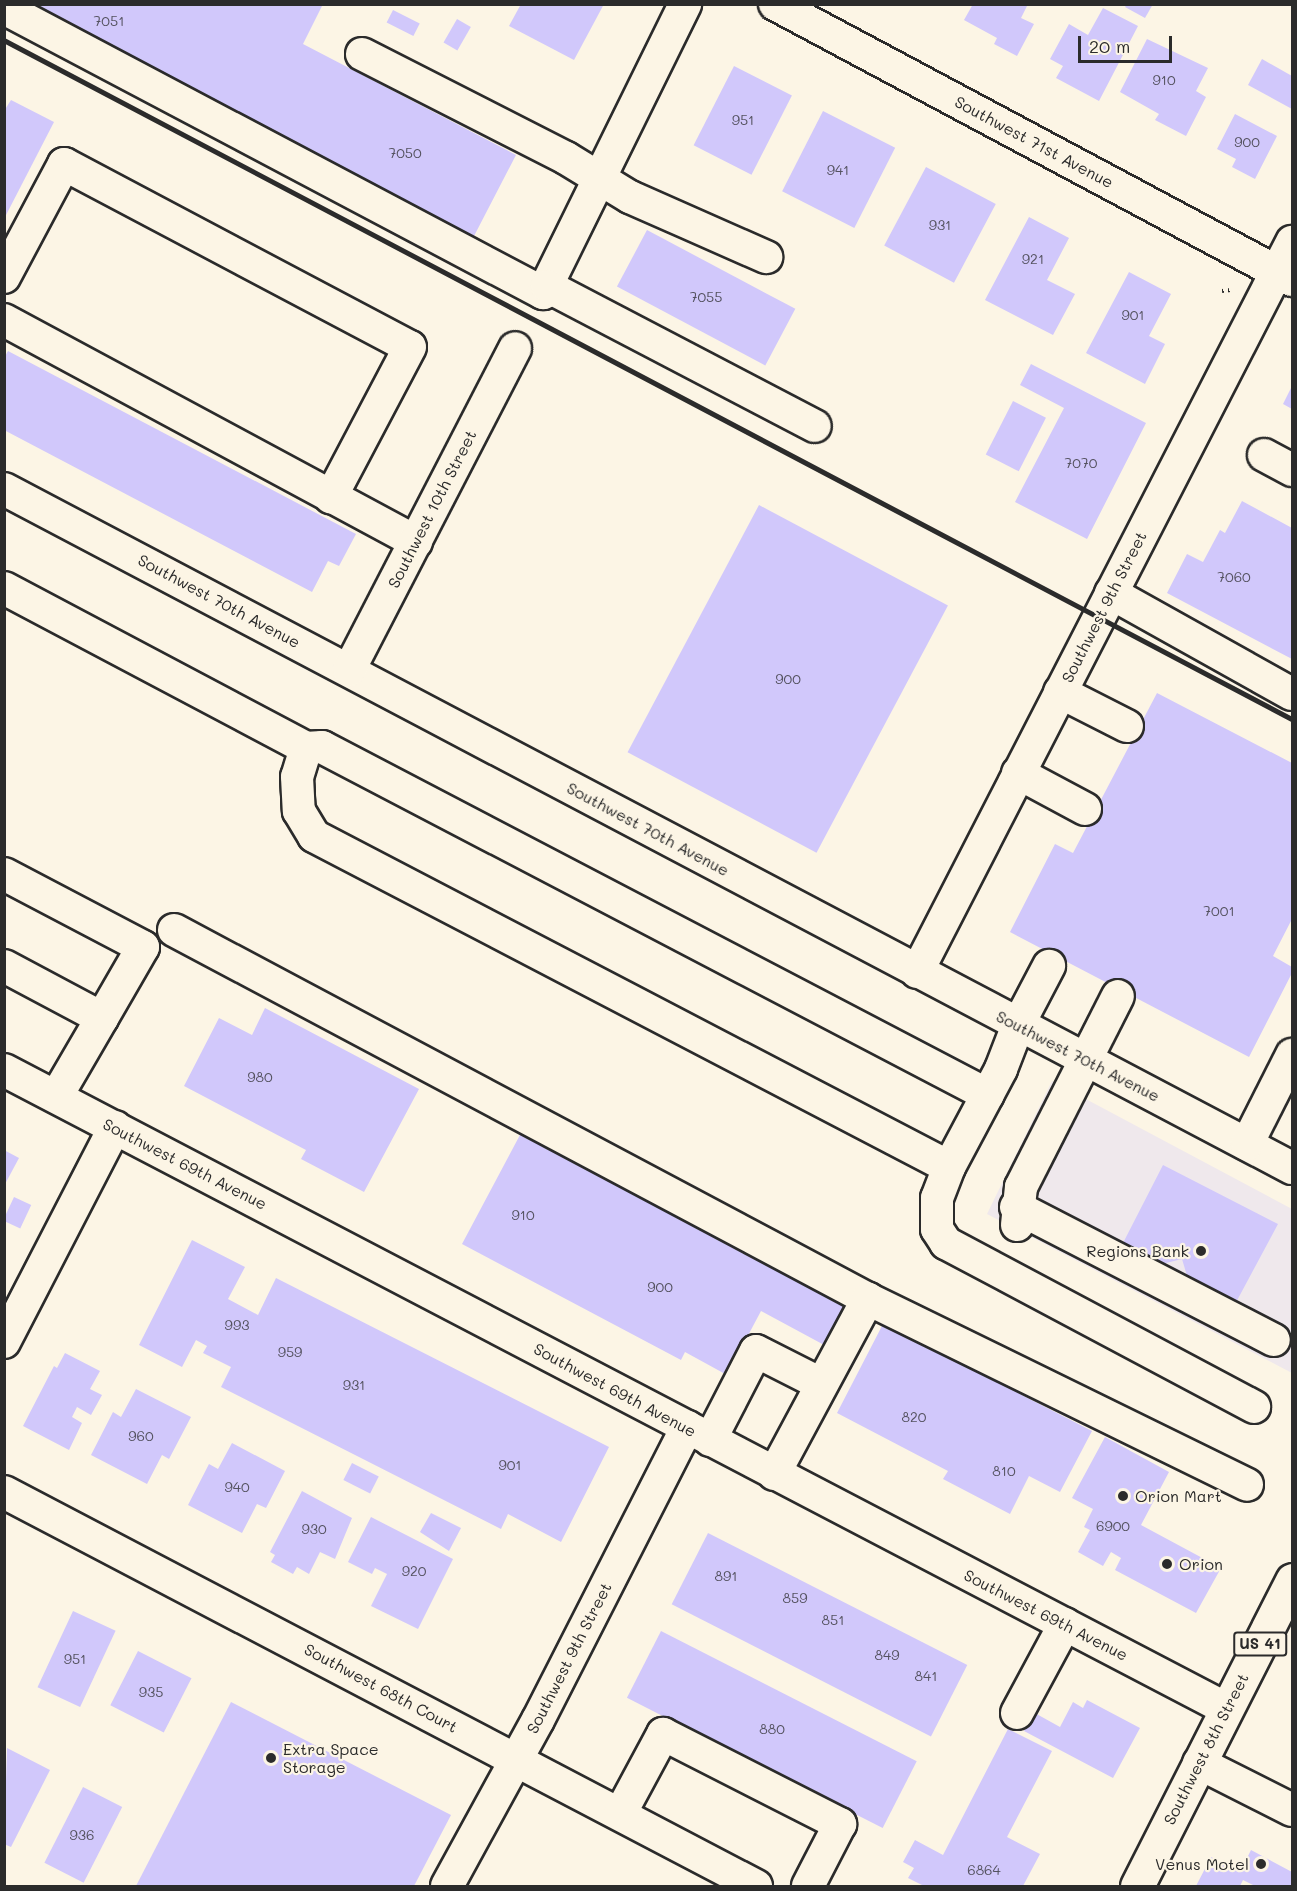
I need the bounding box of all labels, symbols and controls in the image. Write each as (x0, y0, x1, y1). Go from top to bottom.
house number: 7051 (94, 13, 124, 29)
scale bar (1081, 24, 1176, 62)
text: 20 m (1089, 34, 1130, 58)
house number: 910 (1152, 72, 1176, 88)
street label: Southwest 71st Avenue (951, 92, 1117, 192)
house number: 951 (732, 112, 754, 128)
house number: 900 (1234, 134, 1260, 150)
house number: 7050 (388, 145, 422, 161)
house number: 941 (827, 162, 849, 178)
house number: 931 (929, 217, 951, 233)
house number: 921 (1022, 251, 1044, 267)
house number: 7055 (690, 289, 722, 305)
house number: 901 (1121, 307, 1145, 323)
street label: Southwest 10th Street (384, 427, 480, 591)
house number: 7070 (1065, 455, 1097, 471)
street label: Southwest 9th Street (1058, 528, 1150, 686)
street label: Southwest 70th Avenue (135, 550, 303, 652)
house number: 7060 (1217, 569, 1251, 585)
house number: 900 (775, 671, 801, 687)
street label: Southwest 70th Avenue (564, 778, 732, 880)
house number: 7001 (1203, 903, 1235, 919)
street label: Southwest 70th Avenue (993, 1006, 1163, 1106)
house number: 980 (247, 1069, 273, 1085)
street label: Southwest 69th Avenue (100, 1114, 270, 1214)
house number: 910 (511, 1207, 535, 1223)
place label: Regions Bank (1086, 1241, 1189, 1261)
marker: Regions Bank (1194, 1244, 1208, 1258)
house number: 900 (647, 1279, 673, 1295)
house number: 993 (225, 1317, 249, 1333)
street label: Southwest 69th Avenue (530, 1339, 700, 1441)
house number: 959 (278, 1344, 302, 1360)
house number: 931 (343, 1377, 365, 1393)
house number: 820 (902, 1409, 926, 1425)
house number: 960 (128, 1428, 154, 1444)
house number: 901 (498, 1457, 522, 1473)
house number: 810 (992, 1463, 1016, 1479)
house number: 940 (224, 1479, 250, 1495)
place label: Orion Mart (1135, 1486, 1222, 1506)
marker: Orion Mart (1116, 1489, 1130, 1503)
house number: 6900 (1096, 1518, 1130, 1534)
house number: 930 (301, 1521, 327, 1537)
place label: Orion (1179, 1554, 1223, 1574)
marker: Orion (1160, 1557, 1174, 1571)
house number: 920 (402, 1563, 426, 1579)
street label: Southwest 69th Avenue (961, 1565, 1131, 1665)
house number: 891 (714, 1568, 738, 1584)
street label: Southwest 9th Street (523, 1579, 615, 1737)
house number: 859 (783, 1590, 807, 1606)
house number: 851 (822, 1612, 844, 1628)
road number: US 41 (1233, 1632, 1287, 1656)
street label: Southwest 68th Court (301, 1639, 461, 1737)
house number: 849 (875, 1647, 899, 1663)
house number: 951 (64, 1651, 86, 1667)
house number: 841 (915, 1668, 937, 1684)
street label: Southwest 8th Street (1159, 1670, 1253, 1828)
house number: 935 (139, 1684, 163, 1700)
house number: 880 (759, 1721, 785, 1737)
place label: Extra Space Storage (283, 1739, 379, 1777)
marker: Extra Space Storage (264, 1751, 278, 1765)
house number: 936 (70, 1827, 94, 1843)
place label: Venus Motel (1155, 1854, 1249, 1874)
marker: Venus Motel (1254, 1857, 1268, 1871)
house number: 6864 (967, 1862, 1001, 1878)

